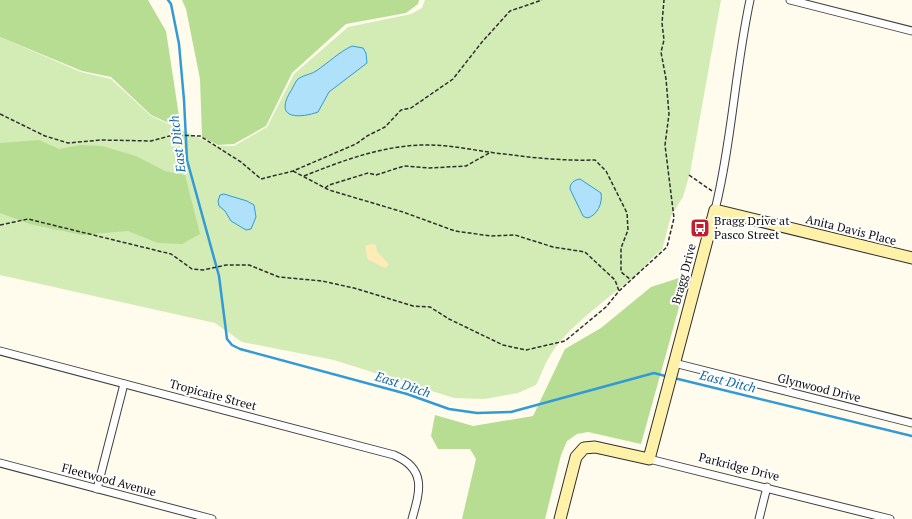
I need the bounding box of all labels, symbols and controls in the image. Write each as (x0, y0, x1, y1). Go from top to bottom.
water label: East Ditch (165, 114, 190, 175)
street label: Anita Davis Place (804, 211, 898, 248)
place label: Bragg Drive at Pasco Street (714, 213, 790, 242)
bus stop icon: Bragg Drive at Pasco Street (689, 217, 711, 239)
street label: Bragg Drive (668, 242, 699, 306)
water label: East Ditch (697, 365, 758, 397)
water label: East Ditch (372, 366, 433, 401)
street label: Glynwood Drive (776, 370, 862, 405)
street label: Tropicaire Street (168, 376, 259, 413)
street label: Parkridge Drive (697, 449, 781, 484)
street label: Fleetwood Avenue (60, 460, 158, 499)

